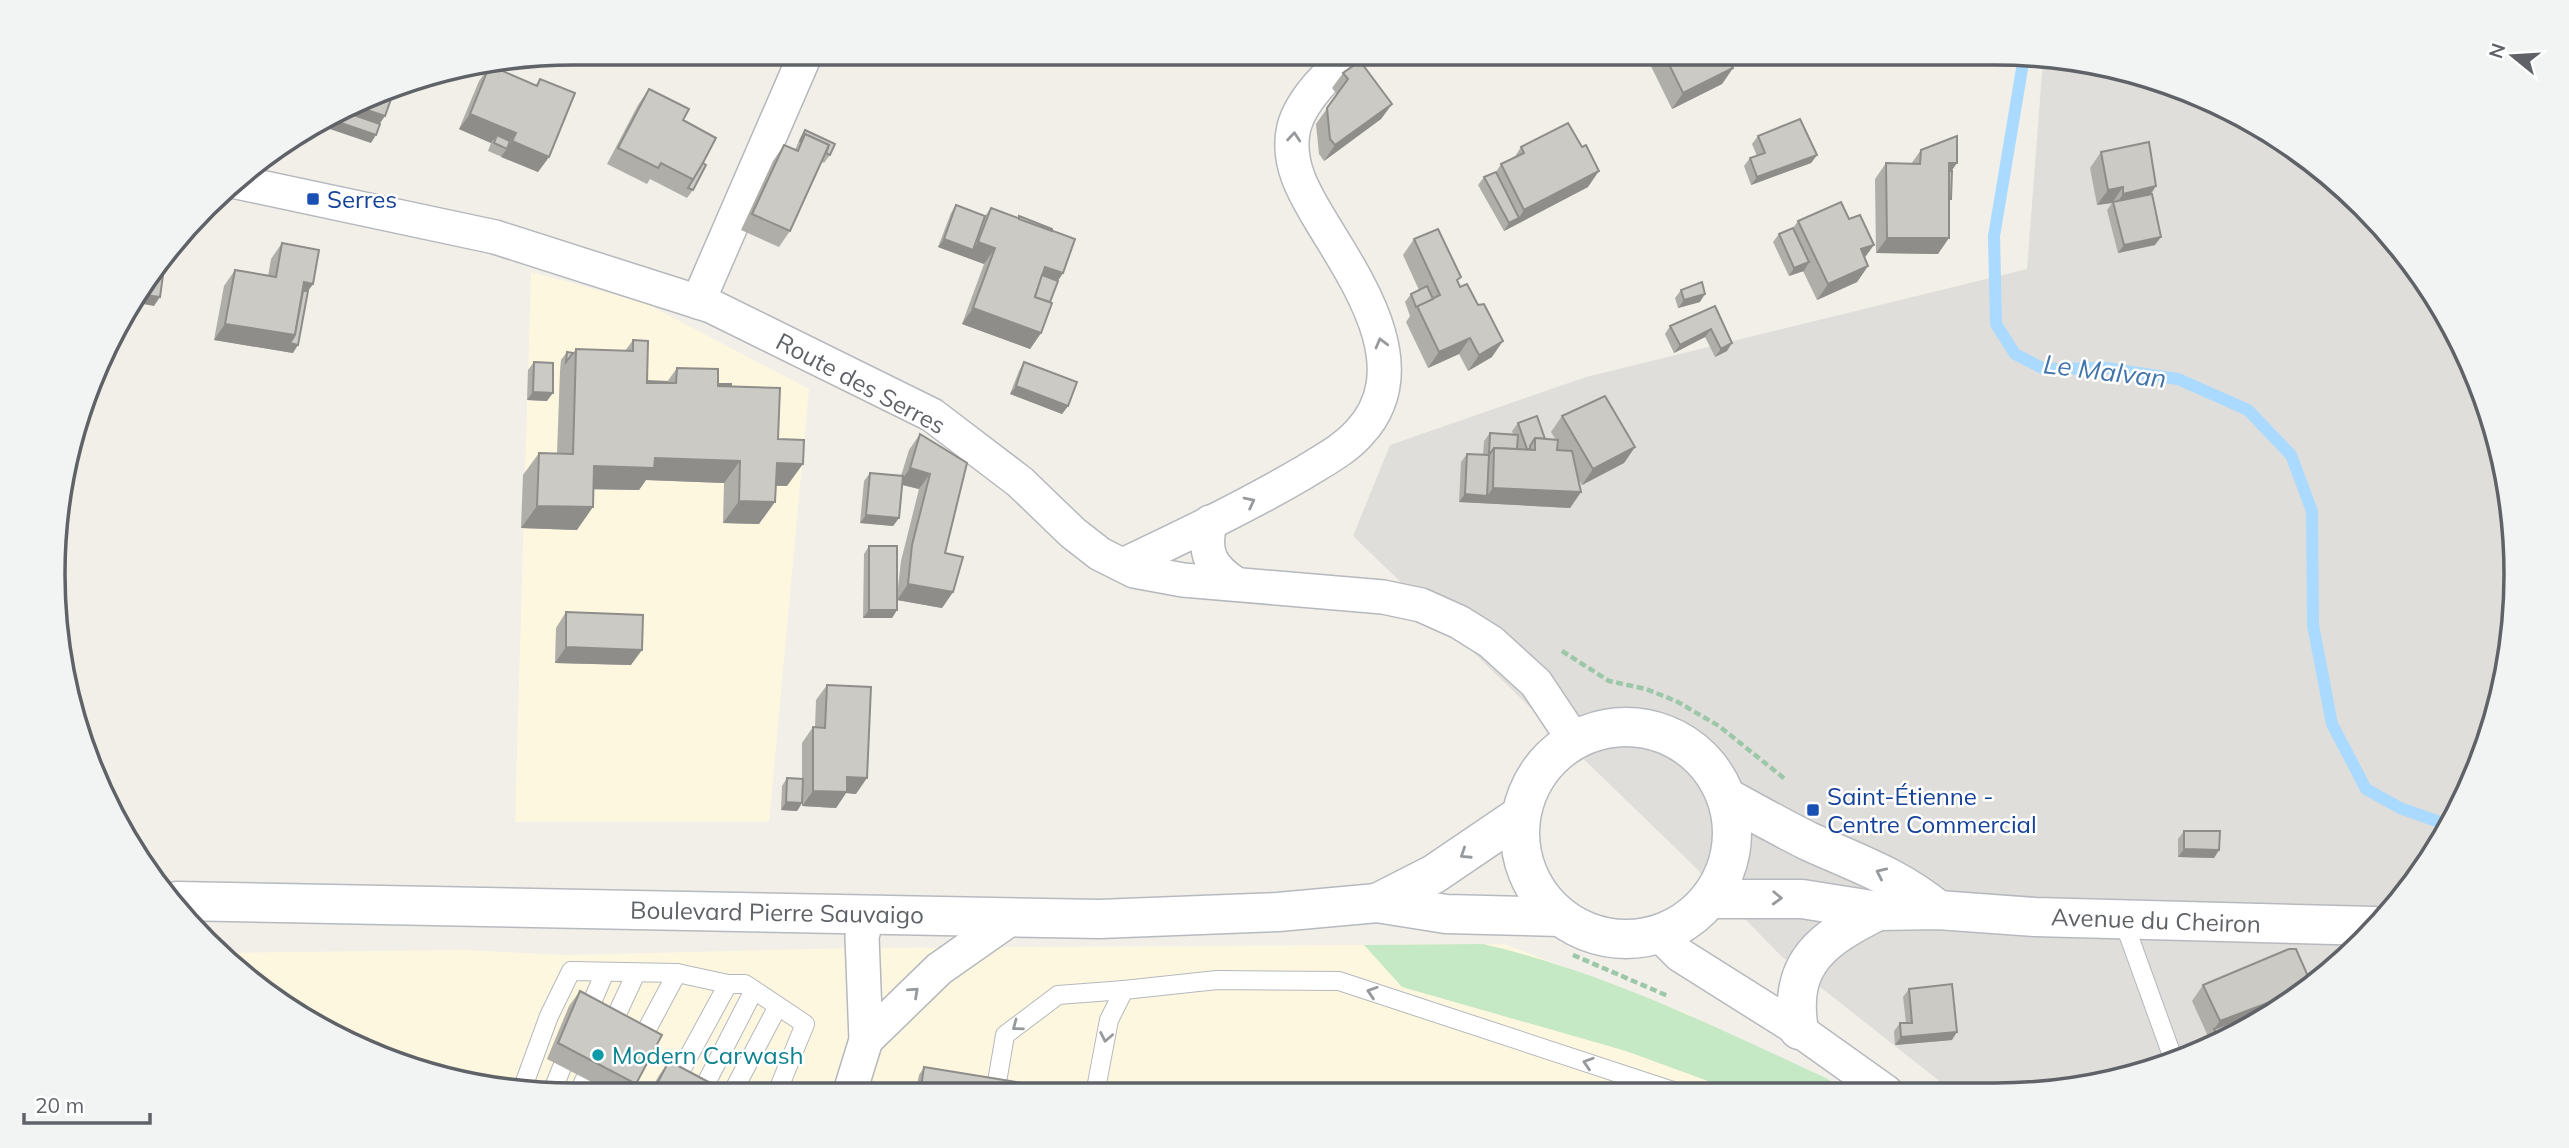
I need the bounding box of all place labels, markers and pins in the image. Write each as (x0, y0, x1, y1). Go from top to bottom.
place label: Serres (327, 184, 397, 214)
marker: Serres (305, 191, 321, 207)
place label: Saint-Étienne - Centre Commercial (1827, 781, 2037, 839)
marker: Saint-Étienne - Centre Commercial (1805, 802, 1821, 818)
place label: Modern Carwash (612, 1040, 804, 1070)
marker: Modern Carwash (590, 1047, 606, 1063)

